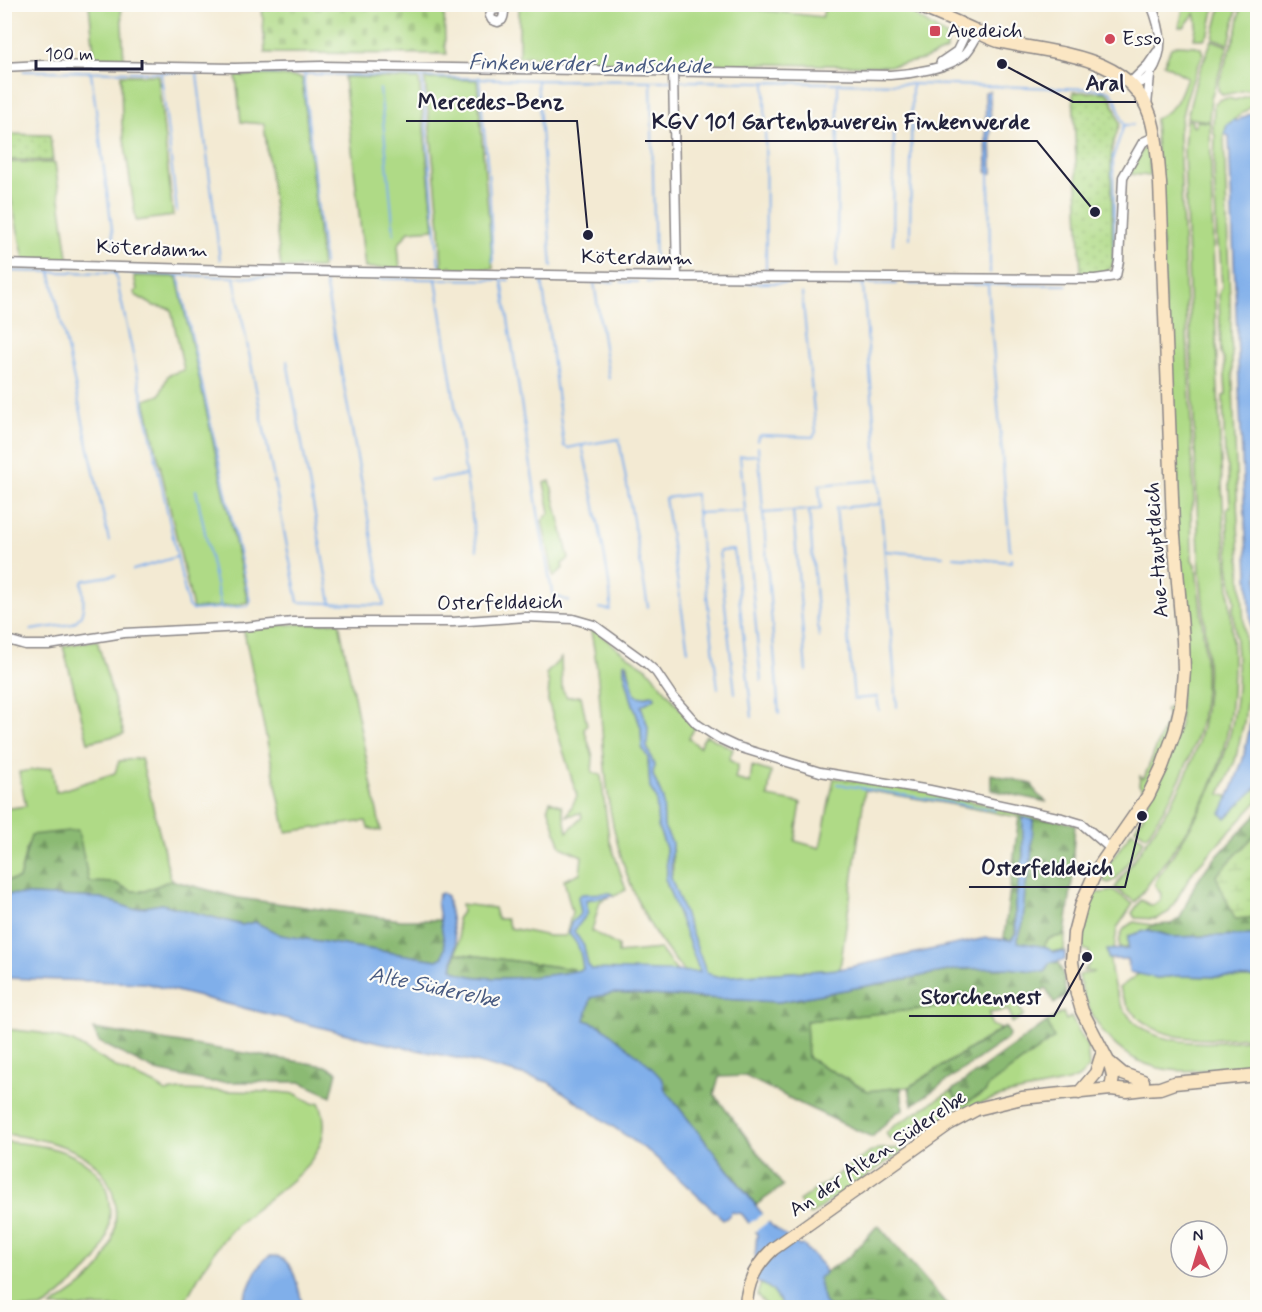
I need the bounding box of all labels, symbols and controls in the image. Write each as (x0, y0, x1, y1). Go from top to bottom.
place label: Auedeich (947, 17, 1023, 45)
marker: Auedeich (928, 24, 942, 38)
place label: Esso (1122, 25, 1161, 53)
marker: Esso (1103, 32, 1117, 46)
scale bar (36, 33, 142, 71)
text: 100 m (45, 43, 93, 67)
water label: Finkenwerder Landscheide (468, 49, 713, 81)
callout: Aral (1073, 62, 1136, 102)
text: Aral (1085, 70, 1125, 98)
callout: Mercedes-Benz (406, 81, 577, 121)
text: Mercedes-Benz (418, 89, 564, 117)
callout: KGV 101 Gartenbauverein Finkenwerde (645, 101, 1037, 141)
text: KGV 101 Gartenbauverein Finkenwerde (652, 109, 1030, 137)
street label: Köterdamm (96, 233, 208, 265)
street label: Köterdamm (581, 243, 693, 273)
street label: Aue-Hauptdeich (1138, 481, 1176, 619)
street label: Osterfelddeich (437, 588, 563, 618)
callout: Osterfelddeich (969, 847, 1125, 887)
text: Osterfelddeich (981, 855, 1113, 883)
water label: Alte Süderelbe (367, 961, 503, 1016)
callout: Storchennest (909, 976, 1054, 1016)
text: Storchennest (921, 984, 1042, 1012)
street label: An der Alten Süderelbe (784, 1084, 972, 1224)
north arrow (1169, 1219, 1229, 1279)
text: N (1192, 1225, 1204, 1246)

